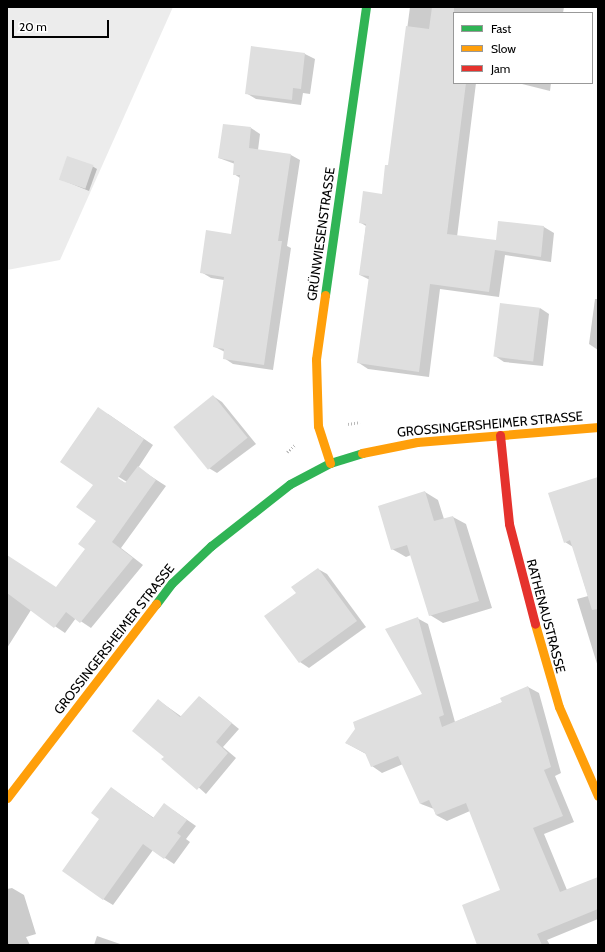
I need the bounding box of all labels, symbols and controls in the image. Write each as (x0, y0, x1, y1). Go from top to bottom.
scale bar (14, 12, 111, 38)
legend (453, 12, 593, 84)
text: 20 m (19, 19, 47, 34)
text: Fast (491, 21, 511, 36)
text: Slow (491, 41, 516, 56)
text: Jam (491, 61, 510, 76)
street label: GRÜNWIESENSTRASSE (304, 166, 338, 302)
street label: GROSSINGERSHEIMER STRASSE (396, 408, 584, 440)
street label: RATHENAUSTRASSE (523, 557, 569, 675)
street label: GROSSINGERSHEIMER STRASSE (50, 561, 178, 717)

